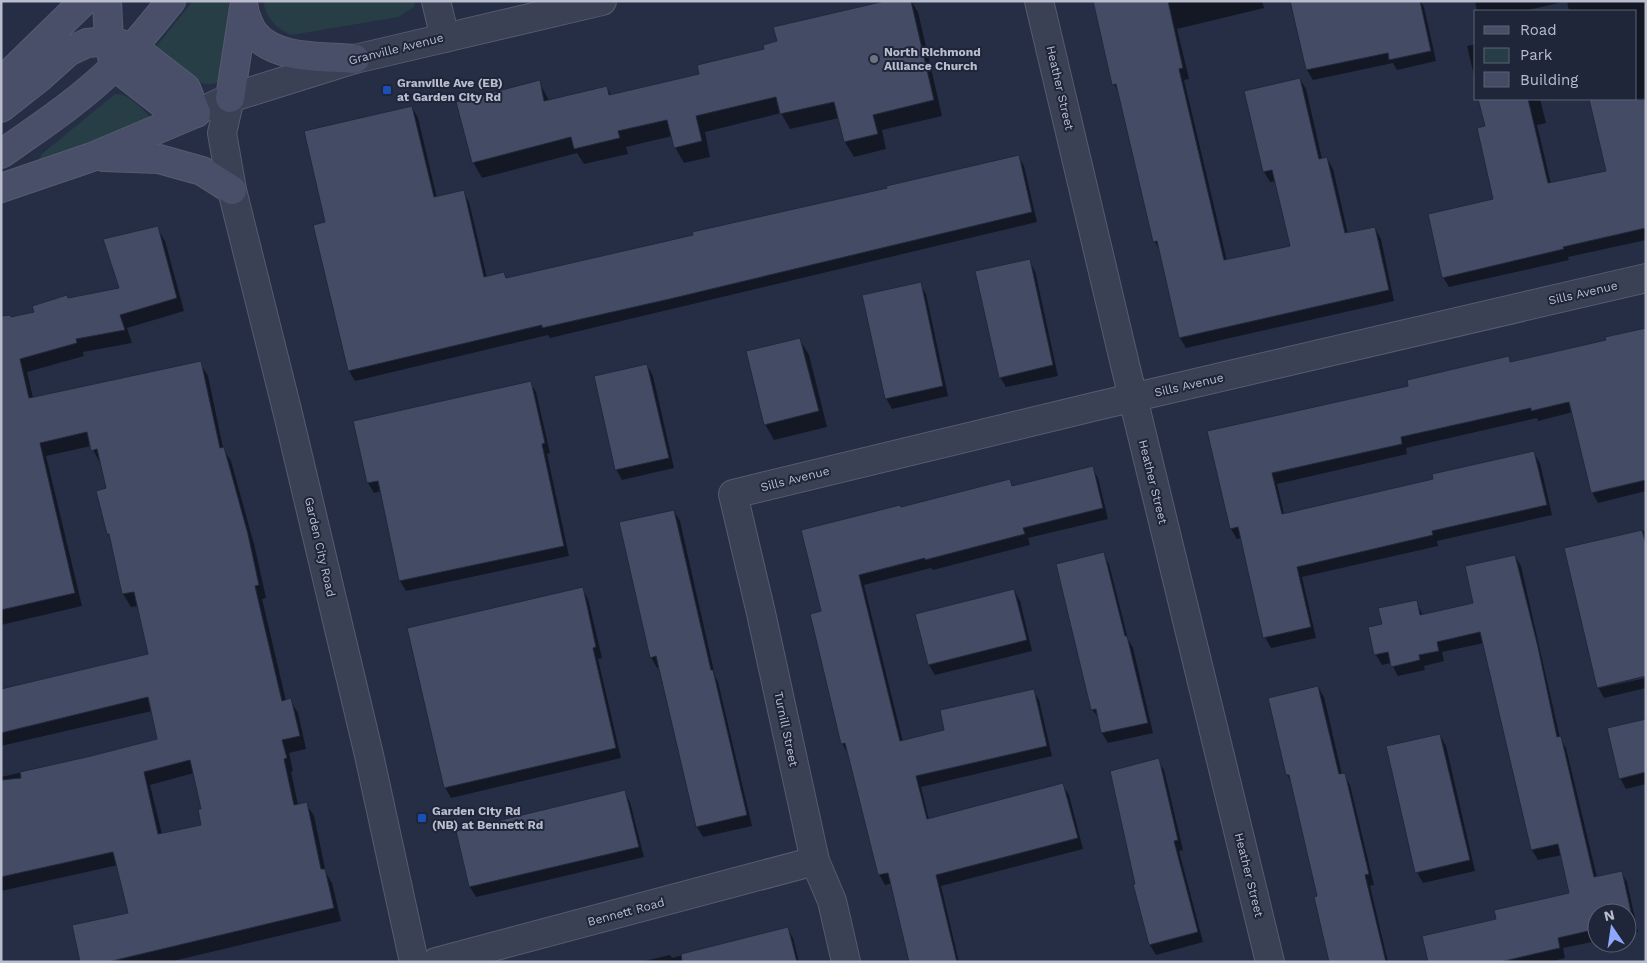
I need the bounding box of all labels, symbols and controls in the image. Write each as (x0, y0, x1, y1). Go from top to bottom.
legend (1474, 10, 1637, 100)
text: Road (1520, 21, 1557, 39)
street label: Granville Avenue (347, 30, 445, 68)
street label: Heather Street (1043, 44, 1077, 132)
place label: North Richmond Alliance Church (884, 45, 981, 73)
text: Park (1520, 46, 1553, 64)
marker: North Richmond Alliance Church (868, 53, 880, 65)
text: Building (1520, 71, 1578, 89)
place label: Granville Ave (EB) at Garden City Rd (397, 76, 503, 104)
marker: Granville Ave (EB) at Garden City Rd (381, 84, 393, 96)
street label: Sills Avenue (1547, 278, 1619, 308)
street label: Sills Avenue (1153, 370, 1225, 400)
street label: Heather Street (1136, 438, 1170, 526)
street label: Sills Avenue (759, 464, 831, 494)
street label: Garden City Road (302, 496, 338, 598)
street label: Turnill Street (771, 690, 801, 768)
place label: Garden City Rd (NB) at Bennett Rd (432, 804, 543, 832)
marker: Garden City Rd (NB) at Bennett Rd (416, 812, 428, 824)
street label: Heather Street (1232, 831, 1266, 919)
street label: Bennett Road (586, 895, 666, 929)
north arrow (1587, 903, 1637, 953)
text: N (1602, 906, 1616, 924)

